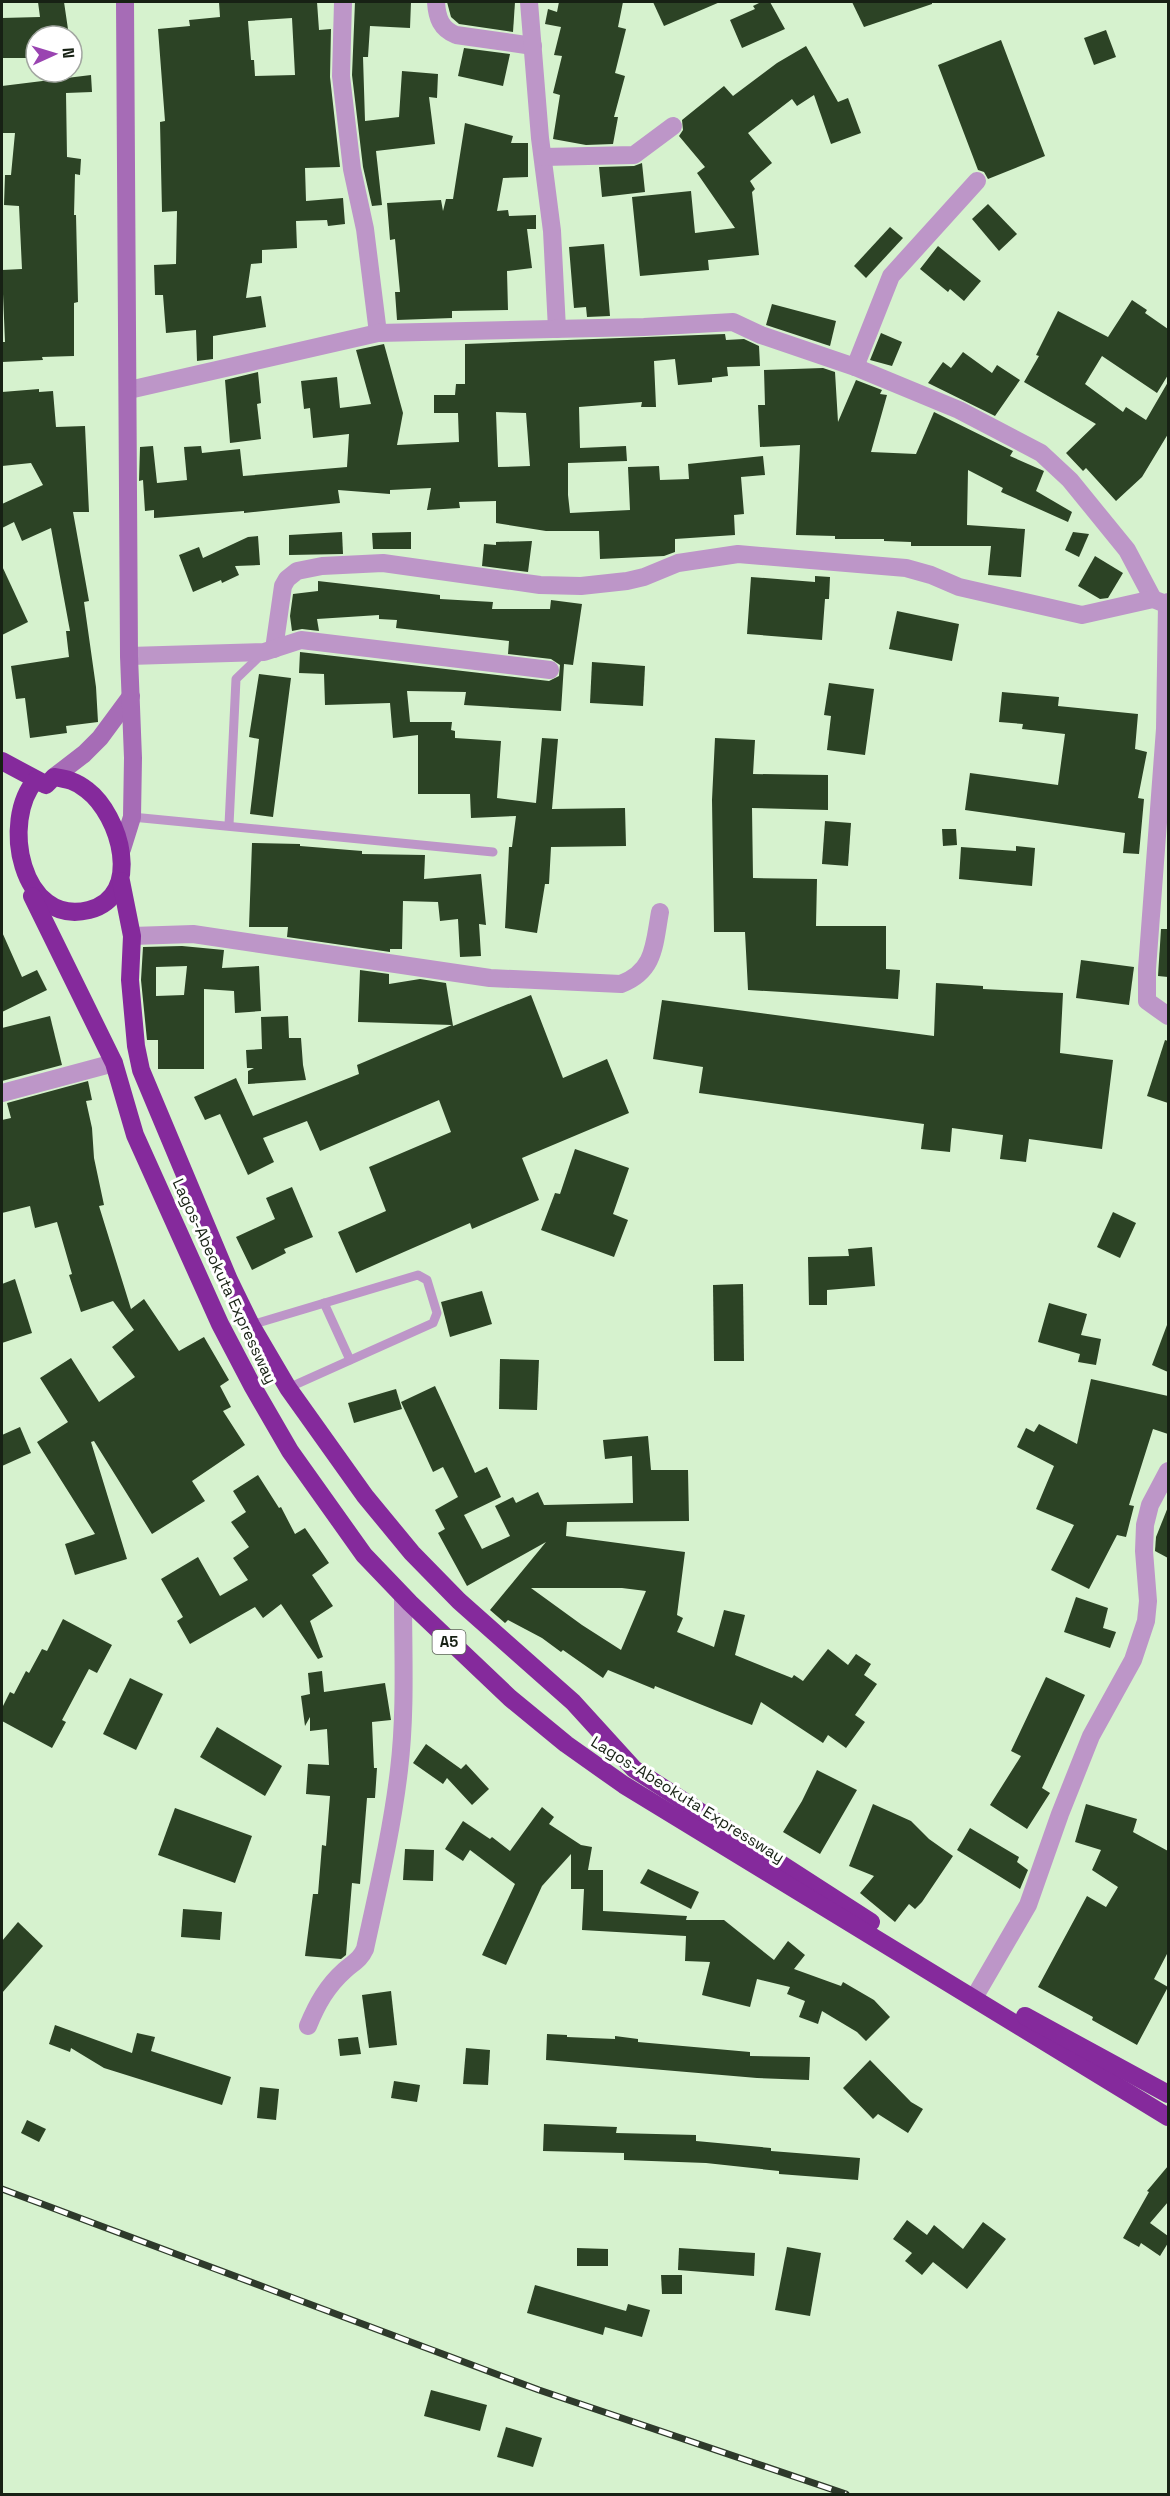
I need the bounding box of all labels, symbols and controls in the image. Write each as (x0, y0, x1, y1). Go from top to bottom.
north arrow (24, 24, 84, 84)
text: N (58, 47, 79, 59)
street label: Lagos-Abeokuta Expressway (168, 1175, 281, 1387)
road number: A5 (432, 1630, 466, 1654)
street label: Lagos-Abeokuta Expressway (587, 1731, 788, 1868)

